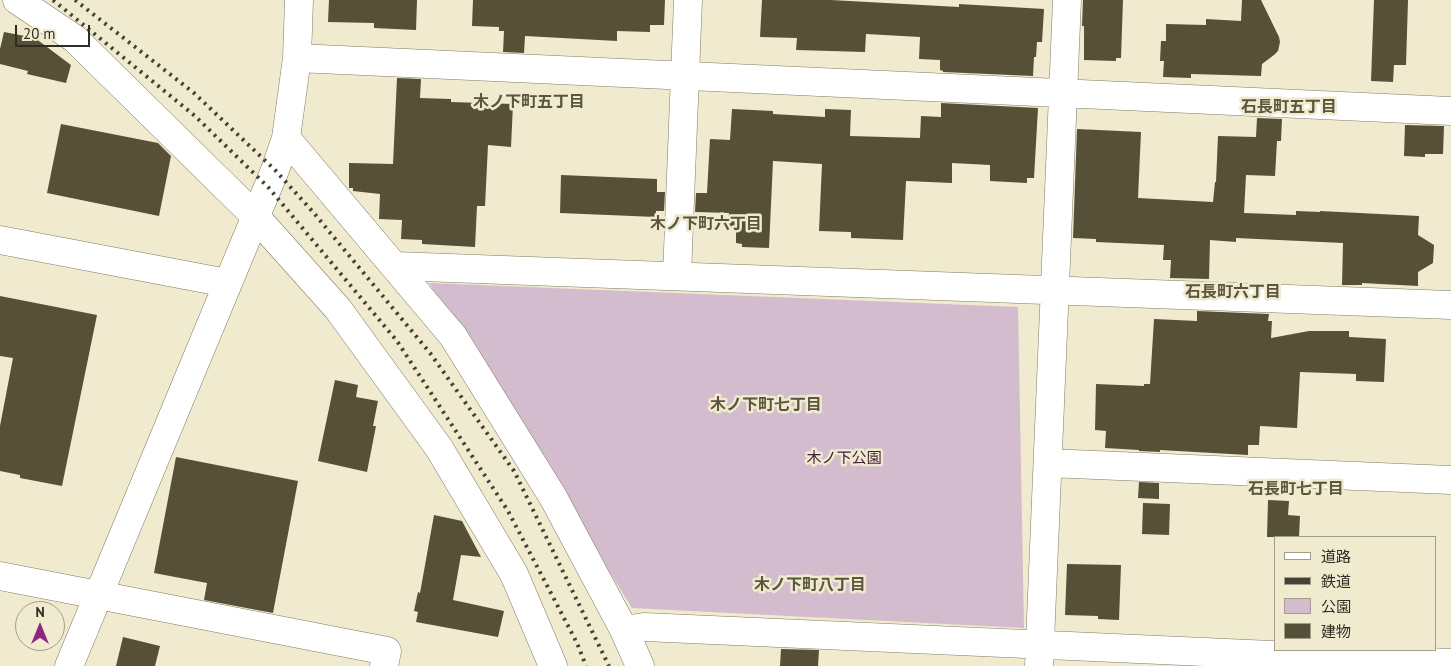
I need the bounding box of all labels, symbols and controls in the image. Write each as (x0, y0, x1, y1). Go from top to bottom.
scale bar (18, 15, 92, 47)
text: 20 m (23, 24, 56, 43)
district label: 木ノ下町五丁目 (473, 92, 585, 112)
district label: 石長町五丁目 (1241, 97, 1337, 117)
district label: 木ノ下町六丁目 (650, 214, 762, 234)
district label: 石長町六丁目 (1185, 282, 1281, 302)
district label: 木ノ下町七丁目 (710, 395, 822, 415)
park label: 木ノ下公園 (807, 450, 881, 468)
district label: 石長町七丁目 (1248, 479, 1344, 499)
legend (1274, 536, 1436, 651)
text: 道路 (1321, 547, 1351, 566)
text: 鉄道 (1321, 572, 1351, 591)
district label: 木ノ下町八丁目 (754, 575, 866, 595)
text: 公園 (1321, 597, 1351, 616)
north arrow (15, 601, 65, 651)
text: N (35, 603, 45, 621)
text: 建物 (1321, 622, 1351, 641)

